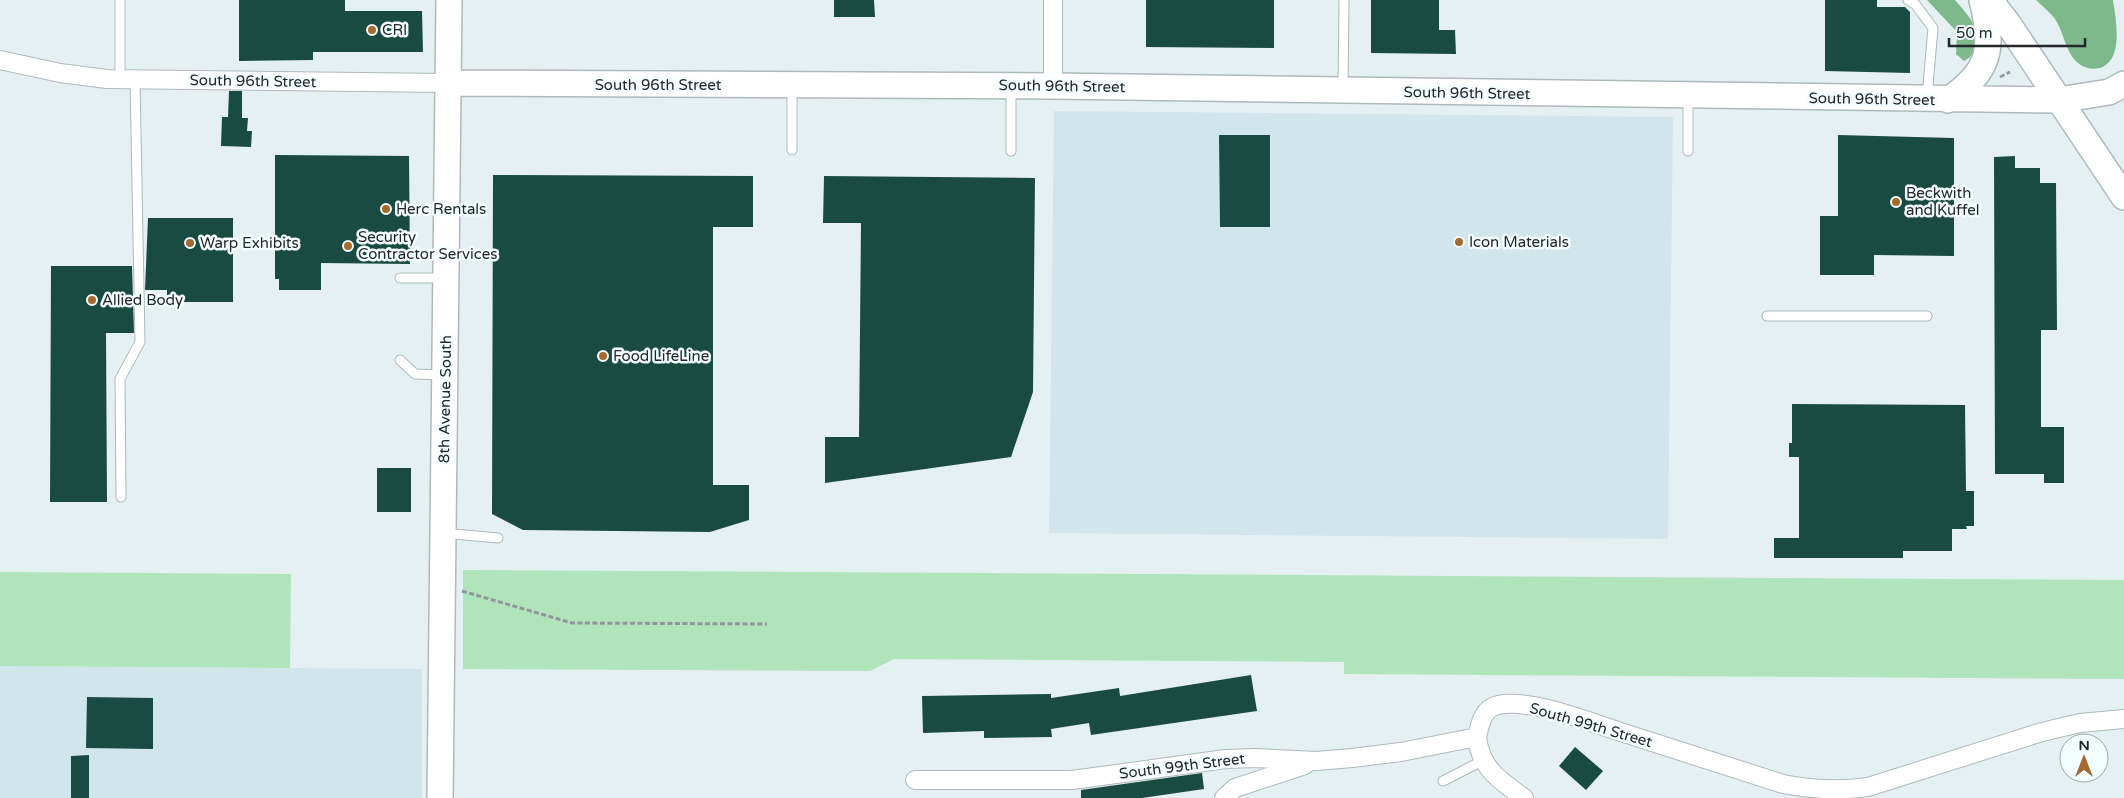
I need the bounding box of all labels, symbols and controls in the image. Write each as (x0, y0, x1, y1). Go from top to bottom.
scale bar (1949, 15, 2085, 47)
place label: CRI (382, 21, 407, 39)
marker: CRI (366, 24, 378, 36)
text: 50 m (1956, 24, 1993, 42)
street label: South 96th Street (189, 71, 317, 91)
street label: South 96th Street (595, 76, 722, 94)
street label: South 96th Street (998, 76, 1126, 96)
street label: South 96th Street (1403, 83, 1531, 103)
street label: South 96th Street (1808, 89, 1936, 109)
place label: Beckwith and Kuffel (1906, 184, 1980, 219)
marker: Beckwith and Kuffel (1890, 196, 1902, 208)
place label: Herc Rentals (396, 200, 486, 218)
marker: Herc Rentals (380, 203, 392, 215)
place label: Security Contractor Services (358, 228, 497, 263)
place label: Icon Materials (1469, 233, 1569, 251)
place label: Warp Exhibits (200, 234, 299, 252)
marker: Icon Materials (1453, 236, 1465, 248)
marker: Warp Exhibits (184, 237, 196, 249)
marker: Security Contractor Services (342, 240, 354, 252)
place label: Allied Body (102, 291, 183, 309)
marker: Allied Body (86, 294, 98, 306)
street label: 8th Avenue South (435, 335, 455, 463)
place label: Food LifeLine (613, 347, 709, 365)
marker: Food LifeLine (597, 350, 609, 362)
street label: South 99th Street (1528, 699, 1655, 751)
north arrow (2059, 733, 2109, 783)
text: N (2078, 737, 2090, 754)
street label: South 99th Street (1118, 749, 1246, 783)

